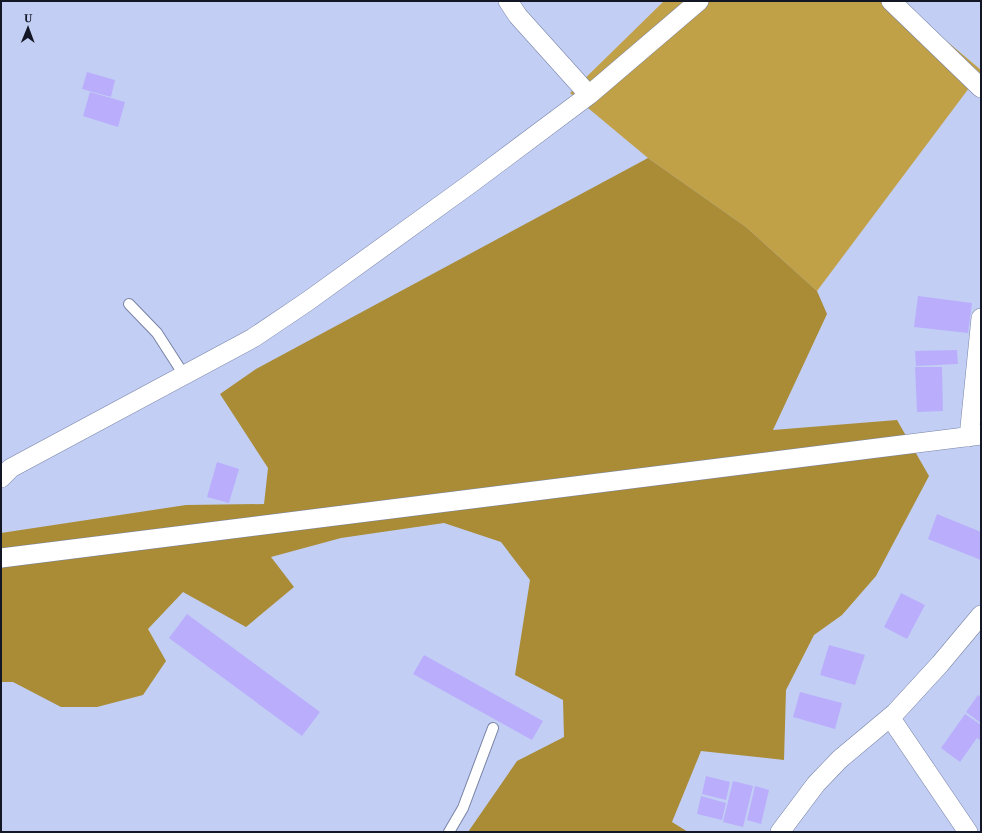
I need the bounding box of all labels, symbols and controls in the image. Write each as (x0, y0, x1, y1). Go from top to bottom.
north arrow (8, 8, 48, 48)
text: U (24, 10, 33, 25)

